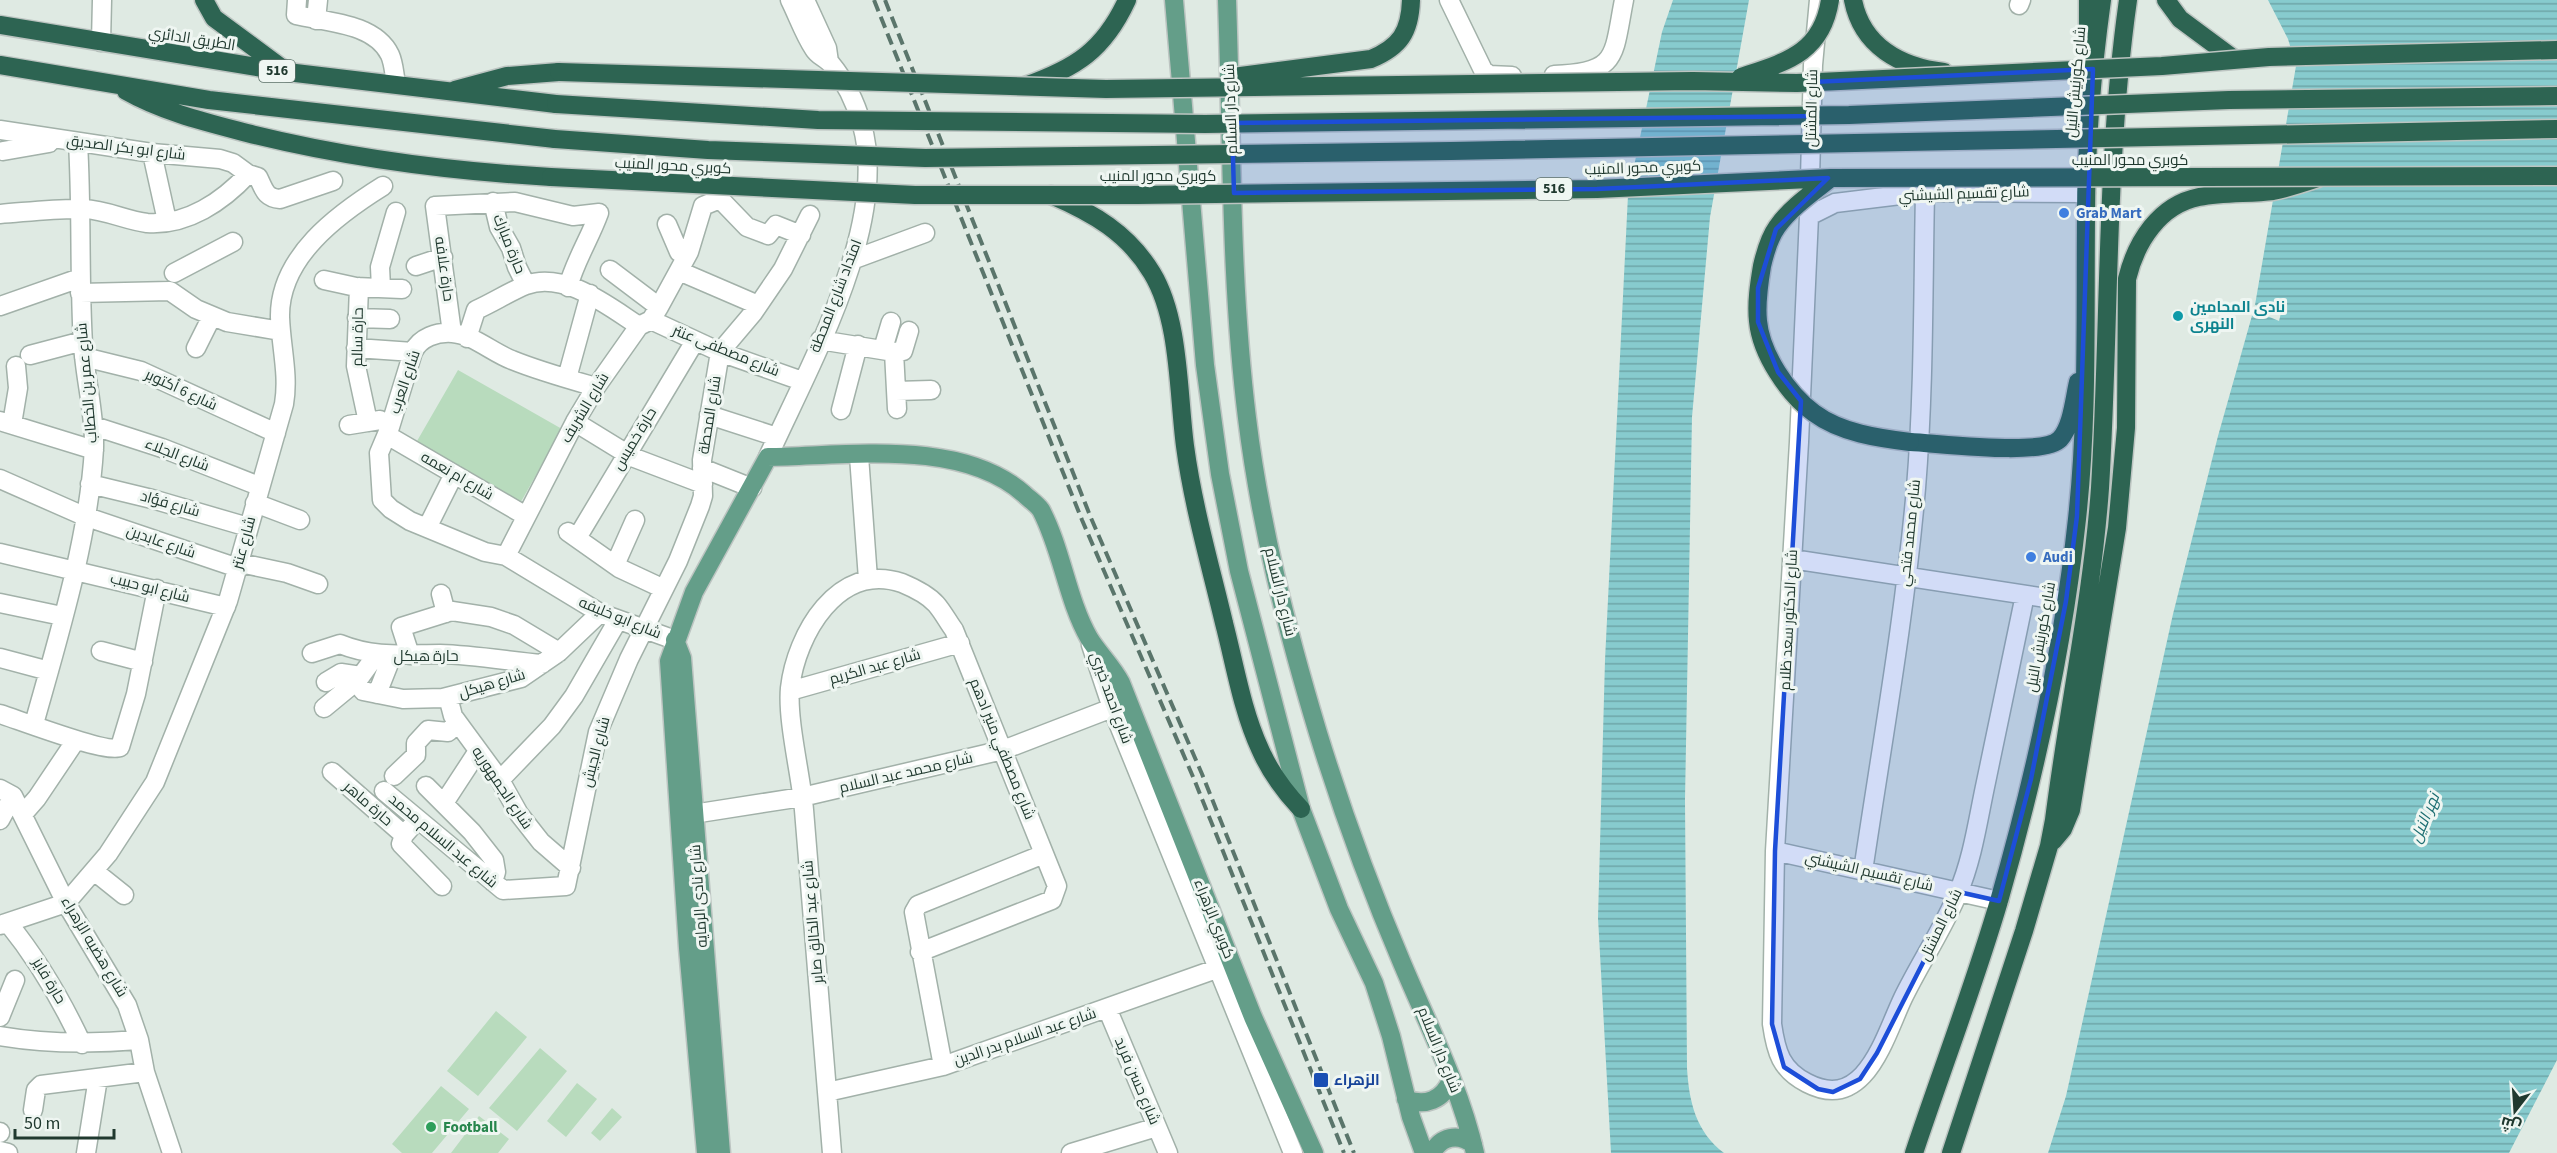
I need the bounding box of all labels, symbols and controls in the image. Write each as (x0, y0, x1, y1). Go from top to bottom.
street label: الطريق الدائري (147, 22, 237, 57)
street label: شارع كورنيش النيل (2061, 25, 2091, 139)
road number: 516 (259, 60, 295, 82)
street label: شارع دار السلام (1219, 63, 1243, 155)
street label: شارع المشتل (1801, 69, 1823, 147)
street label: شارع ابو بكر الصديق (65, 130, 187, 166)
street label: كوبري محور المنيب (2072, 150, 2188, 172)
street label: كوبري محور المنيب (614, 152, 732, 181)
street label: كوبري محور المنيب (1584, 155, 1702, 182)
street label: كوبري محور المنيب (1100, 166, 1216, 188)
road number: 516 (1536, 178, 1572, 200)
street label: شارع تقسيم الشيشني (1898, 181, 2030, 208)
place label: Grab Mart (2076, 203, 2142, 224)
marker: Grab Mart (2057, 206, 2071, 220)
street label: حارة مبارك (488, 211, 530, 277)
street label: حارة علافه (429, 235, 459, 303)
street label: امتداد شارع المحطة (805, 236, 867, 356)
place label: نادى المحامين النهرى (2190, 297, 2285, 335)
street label: حارة سالم (347, 307, 369, 367)
marker: نادى المحامين النهرى (2171, 309, 2185, 323)
street label: شارع مصطفى عنتر (668, 320, 783, 382)
street label: شارع عمر بن الخطاب (71, 322, 103, 444)
street label: شارع العرب (384, 347, 426, 417)
street label: شارع 6 أكتوبر (141, 364, 221, 416)
street label: شارع الشريف (556, 369, 614, 447)
street label: شارع المحطة (693, 374, 727, 456)
street label: حارة خميس (608, 404, 662, 474)
street label: شارع الجلاء (142, 433, 212, 477)
street label: شارع ام نعمه (417, 447, 497, 505)
street label: شارع محمد فتحي (1894, 478, 1927, 588)
street label: شارع فؤاد (138, 485, 202, 523)
street label: شارع عنتر (227, 514, 261, 573)
street label: شارع عابدين (124, 520, 198, 564)
street label: شارع دار السلام (1259, 545, 1301, 639)
place label: Audi (2042, 547, 2073, 568)
street label: شارع الدكتور سعد ظلام (1775, 549, 1803, 691)
marker: Audi (2024, 550, 2038, 564)
street label: شارع ابو حبيب (108, 568, 192, 608)
street label: شارع كورنيش النيل (2021, 580, 2061, 694)
street label: شارع ابو خليفه (576, 592, 664, 644)
street label: شارع عبد الكريم (827, 644, 923, 690)
street label: حارة هيكل (393, 646, 459, 667)
street label: شارع احمد خيري (1084, 649, 1137, 747)
street label: شارع هيكل (456, 664, 528, 704)
street label: شارع مصطفي منير ادهم (963, 675, 1040, 823)
street label: شارع الجيش (576, 714, 616, 790)
street label: شارع الجمهوريه (467, 742, 537, 834)
street label: شارع محمد عبد السلام (837, 747, 975, 799)
street label: حارة ماهر (338, 776, 397, 831)
water label: نهر النيل (2405, 788, 2446, 846)
street label: شارع عبد السلام محمد (384, 789, 502, 893)
street label: شارع نادى الرمايه (685, 844, 713, 948)
street label: شارع تقسيم الشيشني (1803, 847, 1935, 898)
street label: شارع عبد الخالق صابر (797, 859, 829, 986)
street label: كوبري الزهراء (1188, 876, 1240, 962)
street label: شارع المشتل (1914, 885, 1968, 965)
street label: شارع هضبه الزهراء (56, 893, 132, 1001)
street label: حارة فايز (26, 953, 71, 1008)
street label: شارع عبد السلام بدر الدين (951, 1003, 1099, 1071)
street label: شارع دار السلام (1412, 1004, 1466, 1096)
street label: شارع حسن فريد (1109, 1034, 1165, 1128)
place label: الزهراء (1334, 1070, 1380, 1091)
marker: الزهراء (1312, 1071, 1330, 1089)
north arrow (2485, 1081, 2545, 1141)
scale bar (15, 1102, 114, 1140)
text: 50 m (24, 1111, 60, 1136)
text: ش (2498, 1111, 2524, 1138)
place label: Football (443, 1117, 498, 1138)
marker: Football (424, 1120, 438, 1134)

